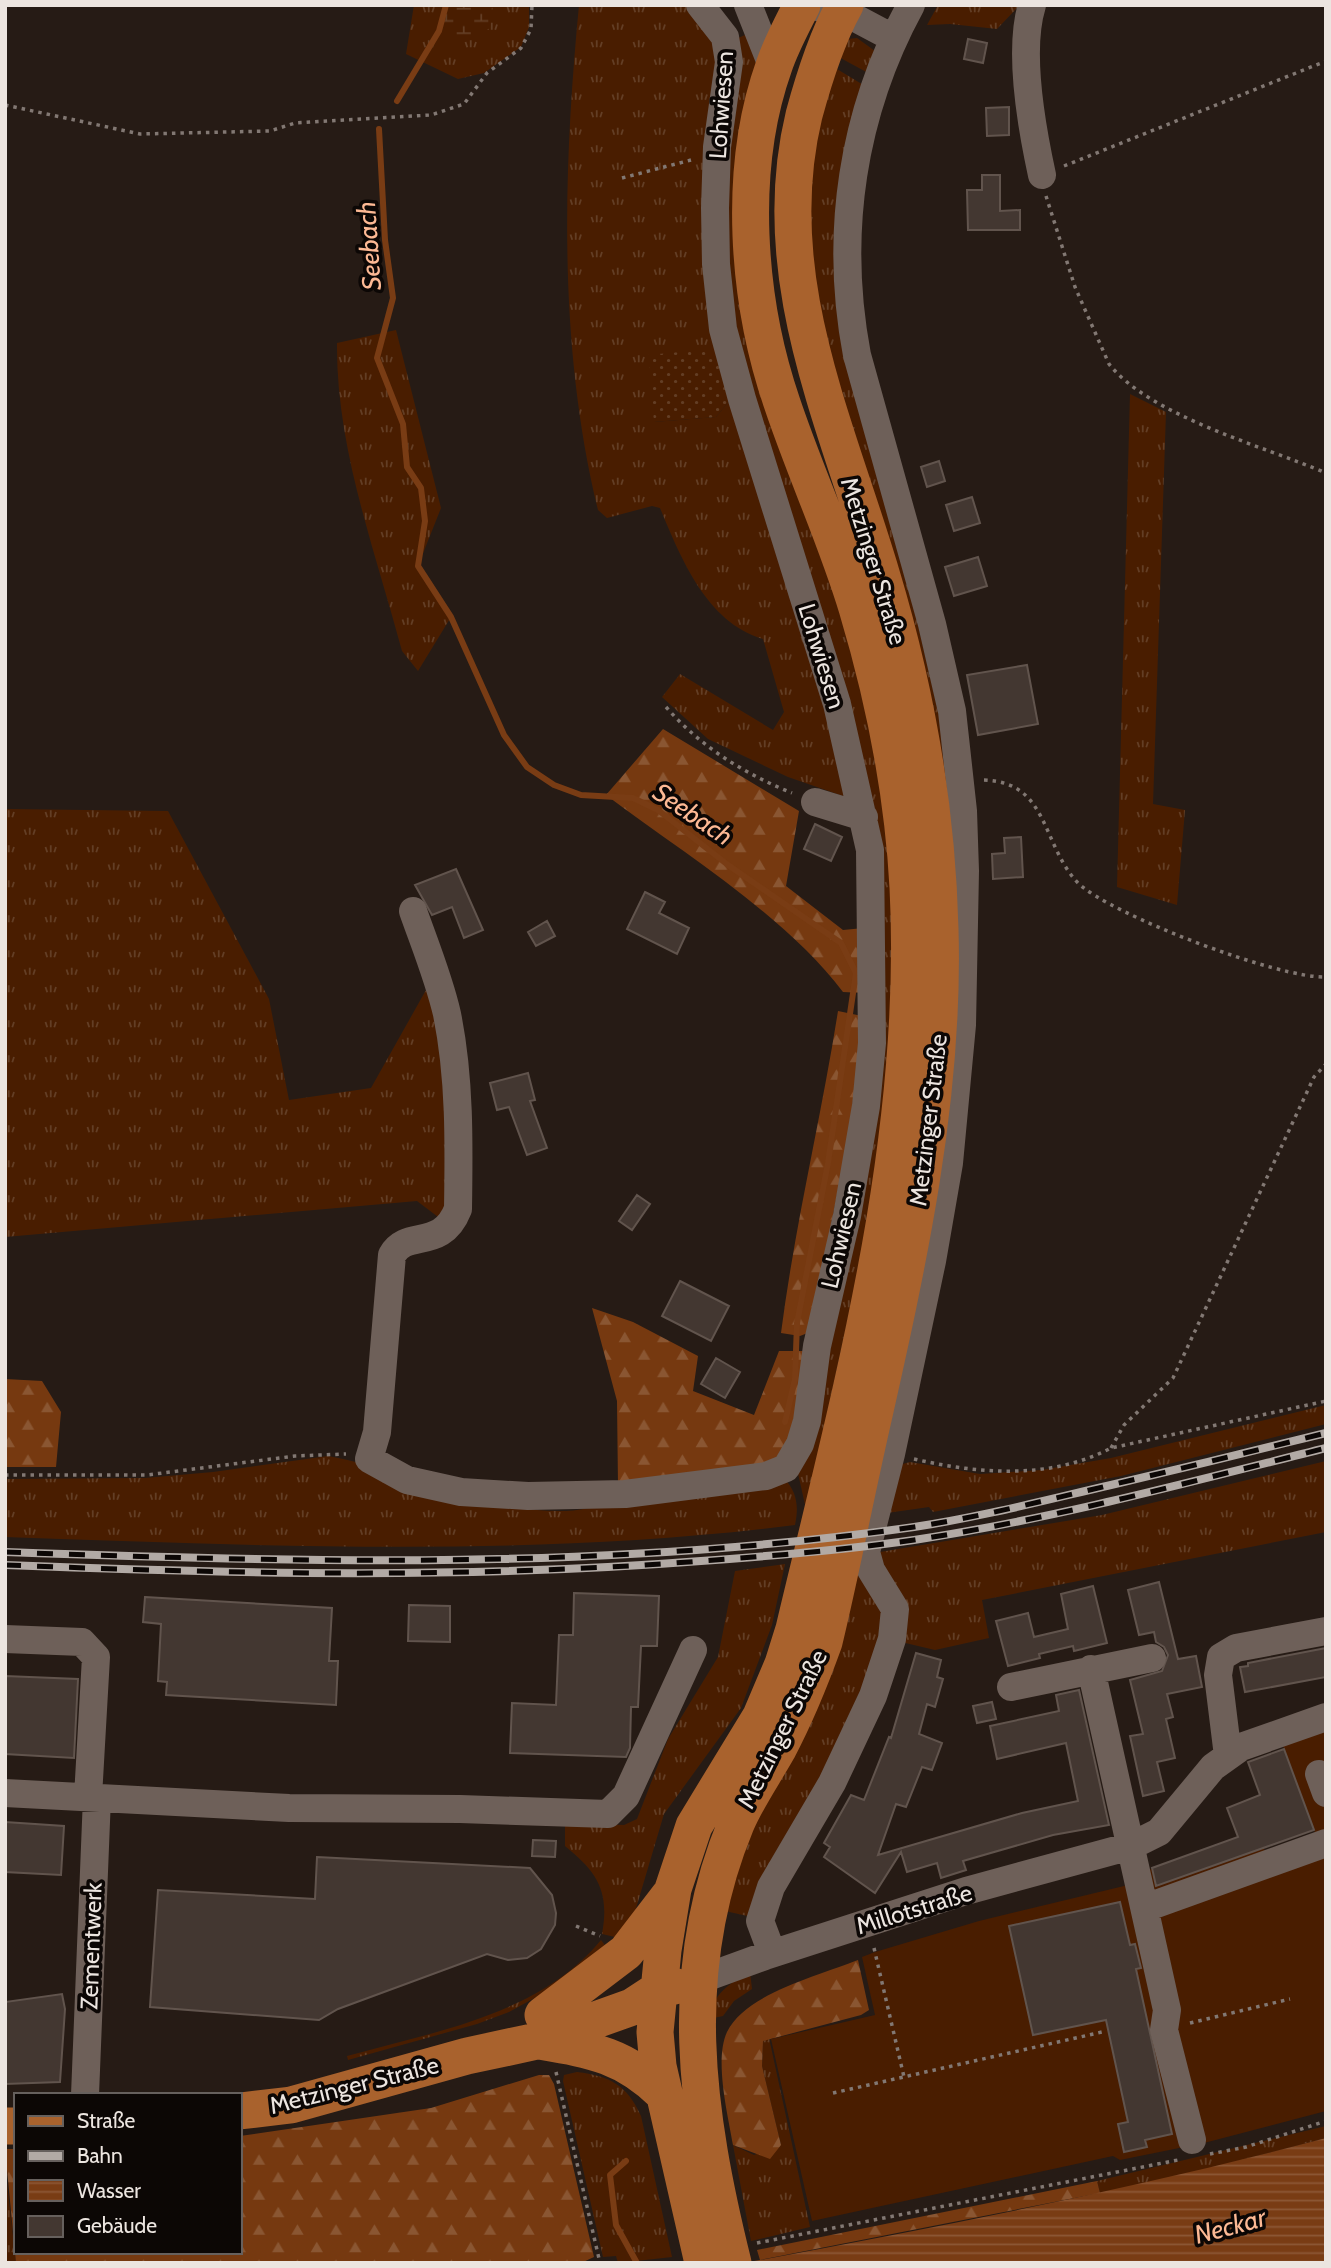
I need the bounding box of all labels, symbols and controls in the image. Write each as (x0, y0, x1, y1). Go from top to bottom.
street label: Lohwiesen (703, 50, 739, 160)
water label: Seebach (350, 200, 388, 292)
street label: Metzinger Straße (835, 474, 913, 648)
street label: Lohwiesen (792, 600, 852, 712)
water label: Seebach (647, 776, 739, 852)
street label: Metzinger Straße (903, 1032, 953, 1208)
street label: Lohwiesen (815, 1179, 867, 1291)
street label: Metzinger Straße (731, 1645, 833, 1813)
street label: Millotstraße (853, 1878, 975, 1940)
street label: Zementwerk (74, 1882, 108, 2010)
street label: Metzinger Straße (266, 2050, 442, 2120)
legend (14, 2093, 242, 2254)
text: Straße (77, 2108, 136, 2133)
text: Bahn (77, 2143, 123, 2168)
text: Wasser (77, 2178, 141, 2203)
water label: Neckar (1191, 2201, 1270, 2251)
text: Gebäude (77, 2213, 157, 2238)

